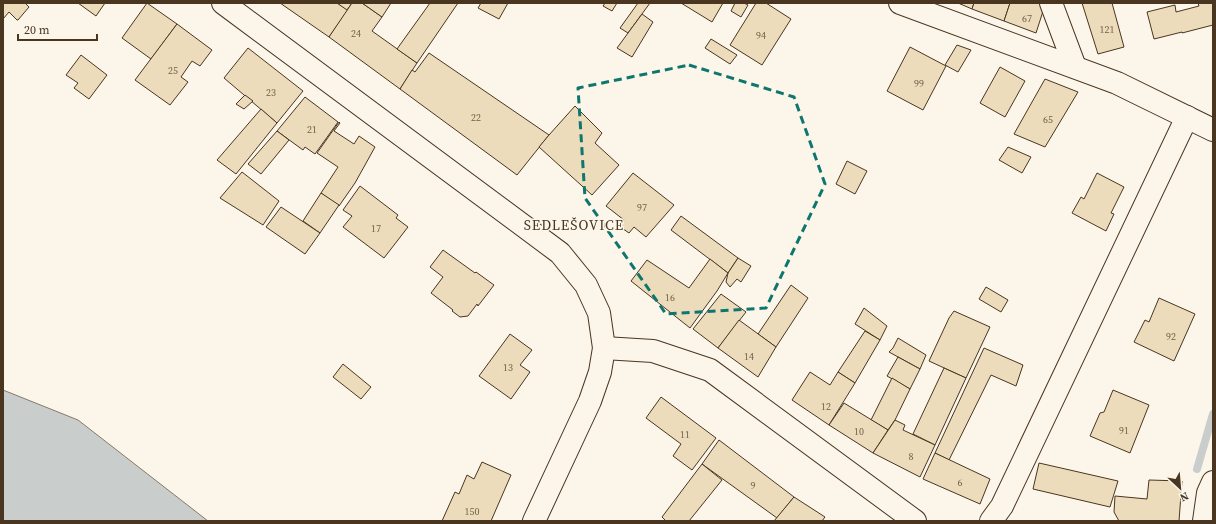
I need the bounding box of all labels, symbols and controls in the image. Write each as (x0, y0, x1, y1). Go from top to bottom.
house number: 67 (1022, 12, 1032, 25)
scale bar (18, 16, 97, 42)
text: 20 m (24, 22, 50, 38)
house number: 121 (1100, 23, 1115, 36)
house number: 24 (351, 27, 361, 40)
house number: 94 (756, 29, 766, 42)
house number: 25 (168, 64, 178, 77)
house number: 99 (914, 77, 924, 90)
house number: 23 (266, 86, 276, 99)
house number: 22 (471, 111, 481, 124)
house number: 65 (1043, 113, 1053, 126)
house number: 21 (307, 123, 317, 136)
house number: 97 (637, 201, 647, 214)
district label: SEDLEŠOVICE (524, 215, 624, 235)
house number: 17 (371, 222, 381, 235)
house number: 16 (665, 291, 675, 304)
house number: 92 (1166, 330, 1176, 343)
house number: 14 (744, 350, 754, 363)
house number: 13 (503, 361, 513, 374)
house number: 12 (821, 400, 831, 413)
house number: 91 (1119, 424, 1129, 437)
house number: 10 (854, 425, 864, 438)
house number: 11 (680, 428, 690, 441)
house number: 8 (909, 450, 914, 463)
north arrow (1160, 468, 1200, 508)
house number: 6 (958, 476, 963, 489)
house number: 9 (751, 479, 756, 492)
text: N (1177, 488, 1191, 505)
house number: 150 (465, 505, 480, 518)

